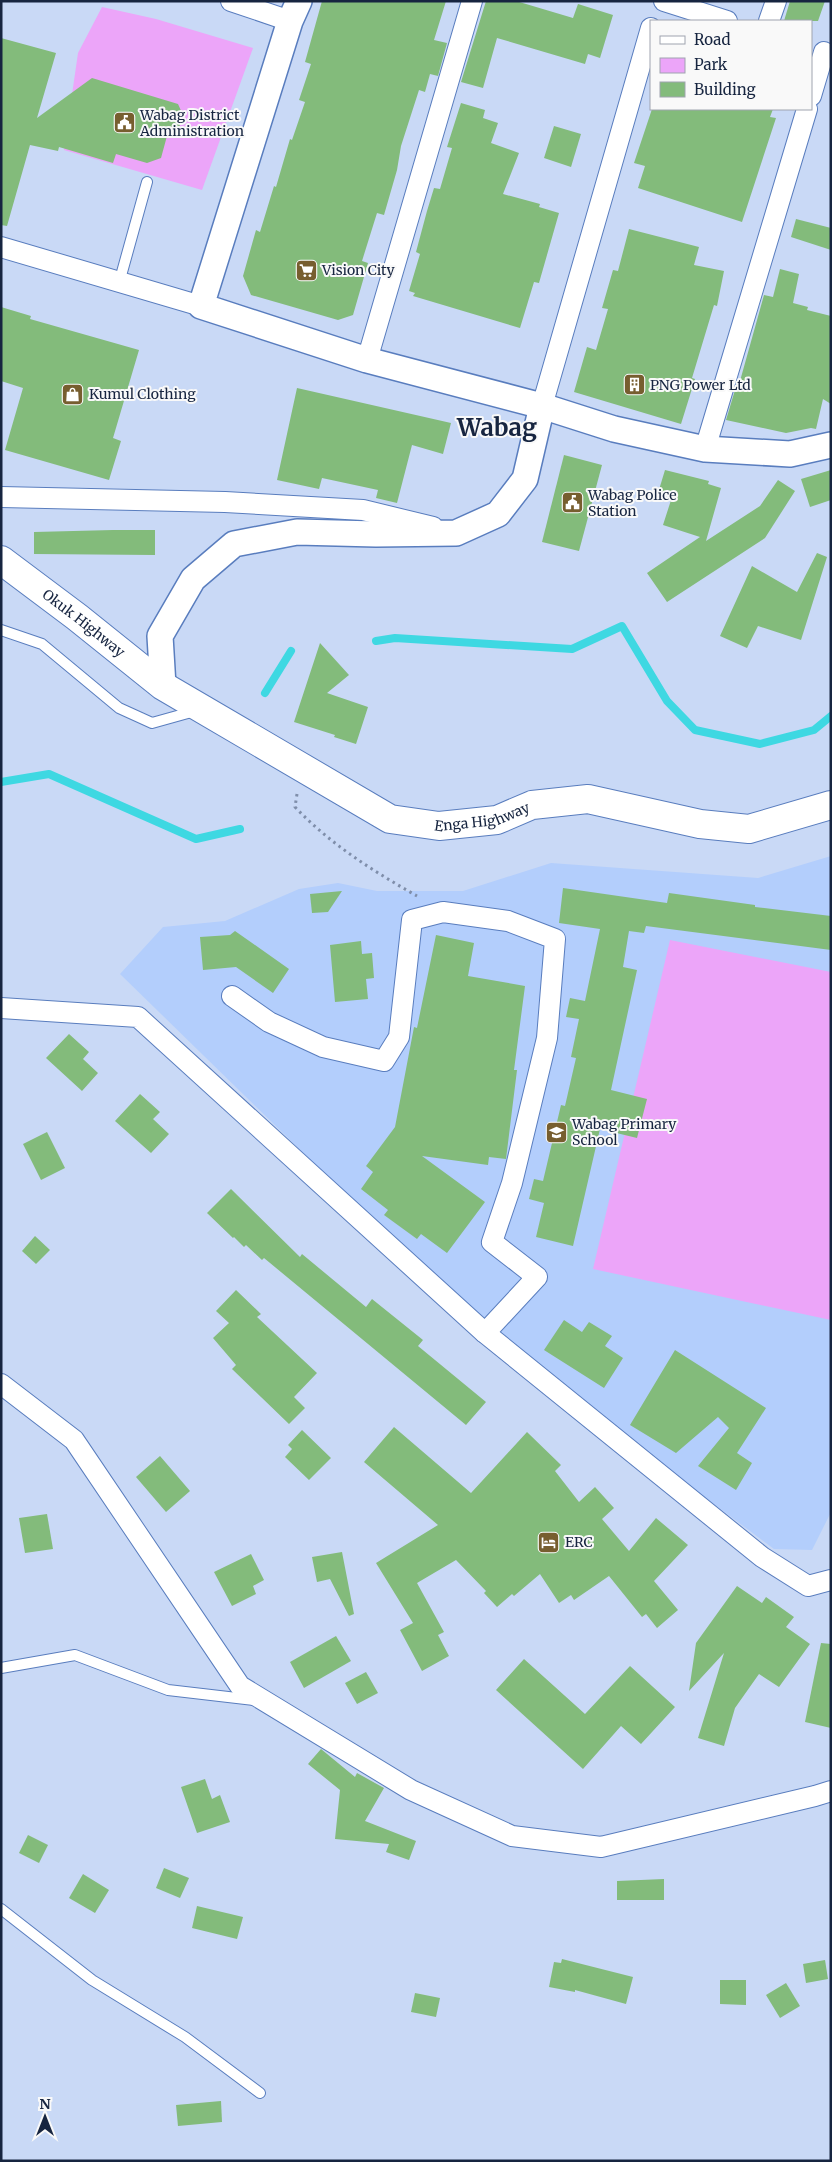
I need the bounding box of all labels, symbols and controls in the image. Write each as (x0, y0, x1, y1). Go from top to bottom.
legend (650, 20, 812, 110)
text: Road (694, 30, 730, 49)
text: Park (694, 55, 728, 74)
text: Building (694, 80, 756, 99)
place label: Wabag District Administration (139, 106, 244, 140)
public building icon: Wabag District Administration (112, 111, 136, 135)
supermarket icon: Vision City (294, 258, 318, 282)
place label: Vision City (321, 261, 396, 279)
building icon: PNG Power Ltd (622, 373, 646, 397)
place label: PNG Power Ltd (650, 376, 751, 394)
shop icon: Kumul Clothing (61, 382, 85, 406)
place label: Kumul Clothing (89, 385, 196, 403)
district label: Wabag (456, 412, 537, 443)
place label: Wabag Police Station (587, 486, 677, 520)
public building icon: Wabag Police Station (560, 491, 584, 515)
street label: Okuk Highway (39, 585, 129, 661)
street label: Enga Highway (433, 798, 533, 836)
place label: Wabag Primary School (571, 1115, 677, 1149)
school or university icon: Wabag Primary School (544, 1120, 568, 1144)
hotel icon: ERC (537, 1530, 561, 1554)
place label: ERC (565, 1533, 593, 1551)
north arrow (20, 2092, 70, 2142)
text: N (39, 2095, 51, 2113)

